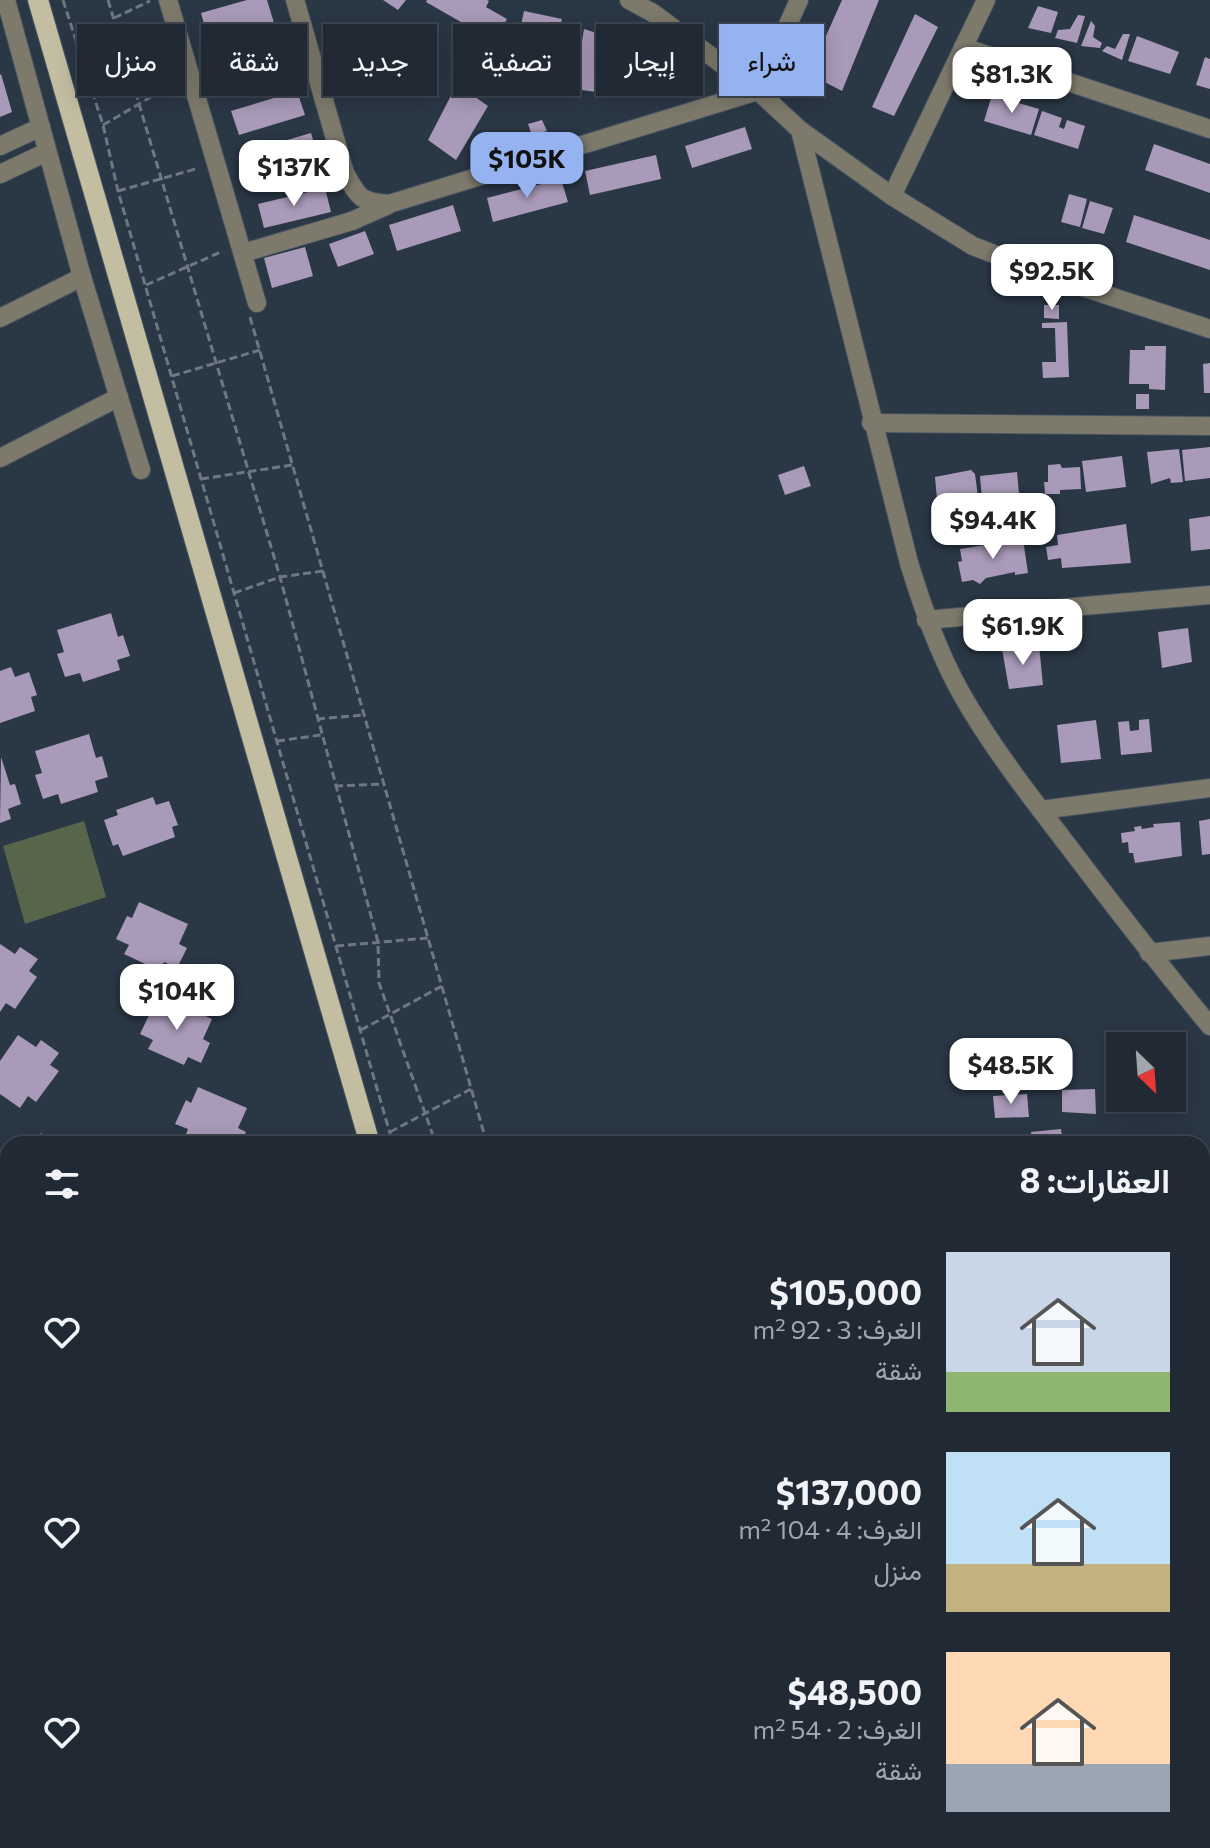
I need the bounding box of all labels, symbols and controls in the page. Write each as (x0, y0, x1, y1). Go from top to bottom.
chip: منزل (77, 24, 185, 96)
chip: شقة (201, 24, 307, 96)
chip: جديد (323, 24, 437, 96)
chip: تصفية (453, 24, 580, 96)
chip: إيجار (596, 24, 703, 96)
chip: شراء (719, 24, 824, 96)
pin: $81.3K (947, 47, 1077, 115)
text: $81.3K (971, 57, 1053, 88)
pin: $105K (471, 132, 583, 200)
pin: $137K (238, 140, 350, 208)
text: $105K (488, 142, 566, 173)
text: $137K (257, 150, 331, 181)
pin: $92.5K (987, 244, 1117, 312)
text: $92.5K (1009, 254, 1095, 285)
pin: $94.4K (928, 493, 1058, 561)
text: $94.4K (949, 503, 1037, 534)
pin: $61.9K (958, 599, 1088, 667)
text: $61.9K (981, 609, 1065, 640)
pin: $104K (121, 964, 233, 1032)
text: $104K (138, 974, 216, 1005)
north arrow (1106, 1032, 1186, 1112)
map controls (1106, 1032, 1186, 1112)
pin: $48.5K (946, 1038, 1076, 1106)
text: $48.5K (968, 1048, 1054, 1079)
text: العقارات: 8 (1020, 1158, 1170, 1200)
icon: filters (40, 1162, 84, 1206)
text: $105,000 (769, 1270, 922, 1312)
icon: home (1010, 1284, 1106, 1380)
icon: heart (40, 1310, 84, 1354)
text: الغرف: 3 · 92 m² (752, 1313, 922, 1344)
text: شقة (875, 1354, 922, 1385)
text: $137,000 (776, 1470, 922, 1512)
icon: home (1010, 1484, 1106, 1580)
icon: heart (40, 1510, 84, 1554)
text: الغرف: 4 · 104 m² (738, 1513, 922, 1544)
text: منزل (873, 1554, 922, 1585)
text: $48,500 (788, 1670, 922, 1712)
icon: home (1010, 1684, 1106, 1780)
icon: heart (40, 1710, 84, 1754)
text: الغرف: 2 · 54 m² (752, 1713, 922, 1744)
text: شقة (875, 1754, 922, 1785)

